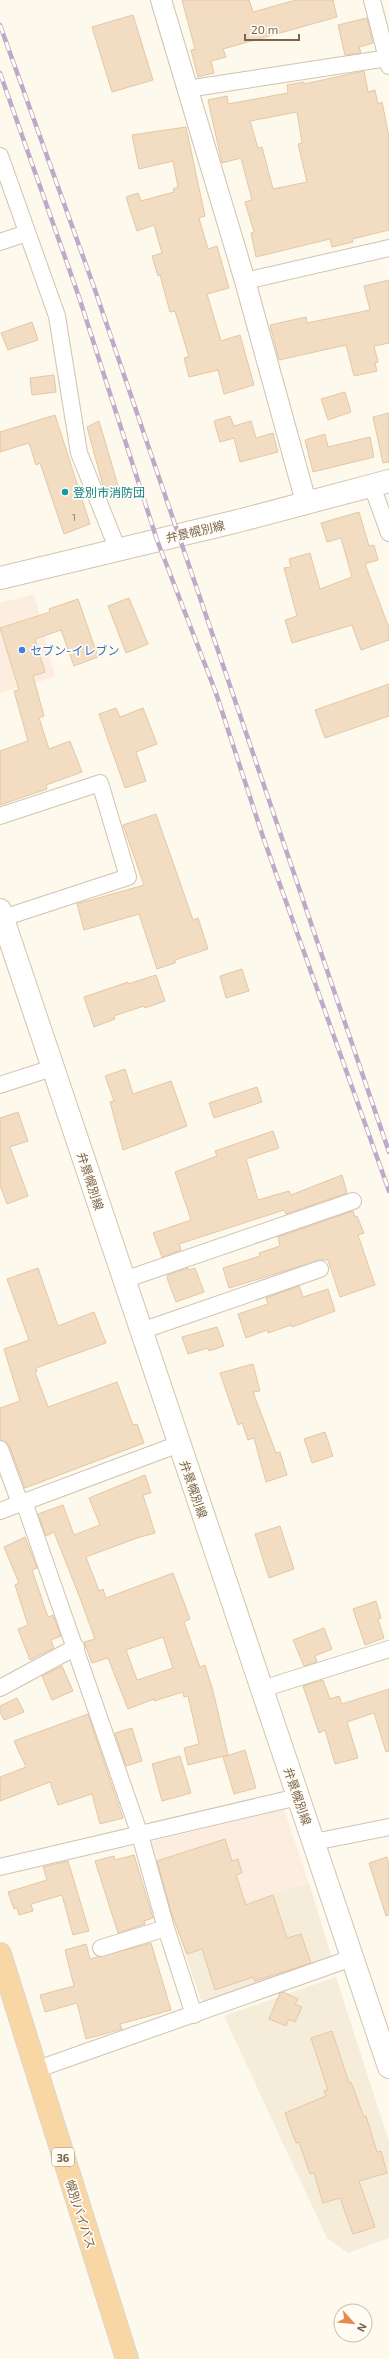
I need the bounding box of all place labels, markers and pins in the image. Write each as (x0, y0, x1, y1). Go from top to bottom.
place label: 登別市消防団 (73, 485, 145, 499)
marker: 登別市消防団 (60, 487, 70, 497)
place label: セブン-イレブン (30, 643, 119, 657)
marker: セブン-イレブン (17, 645, 27, 655)

